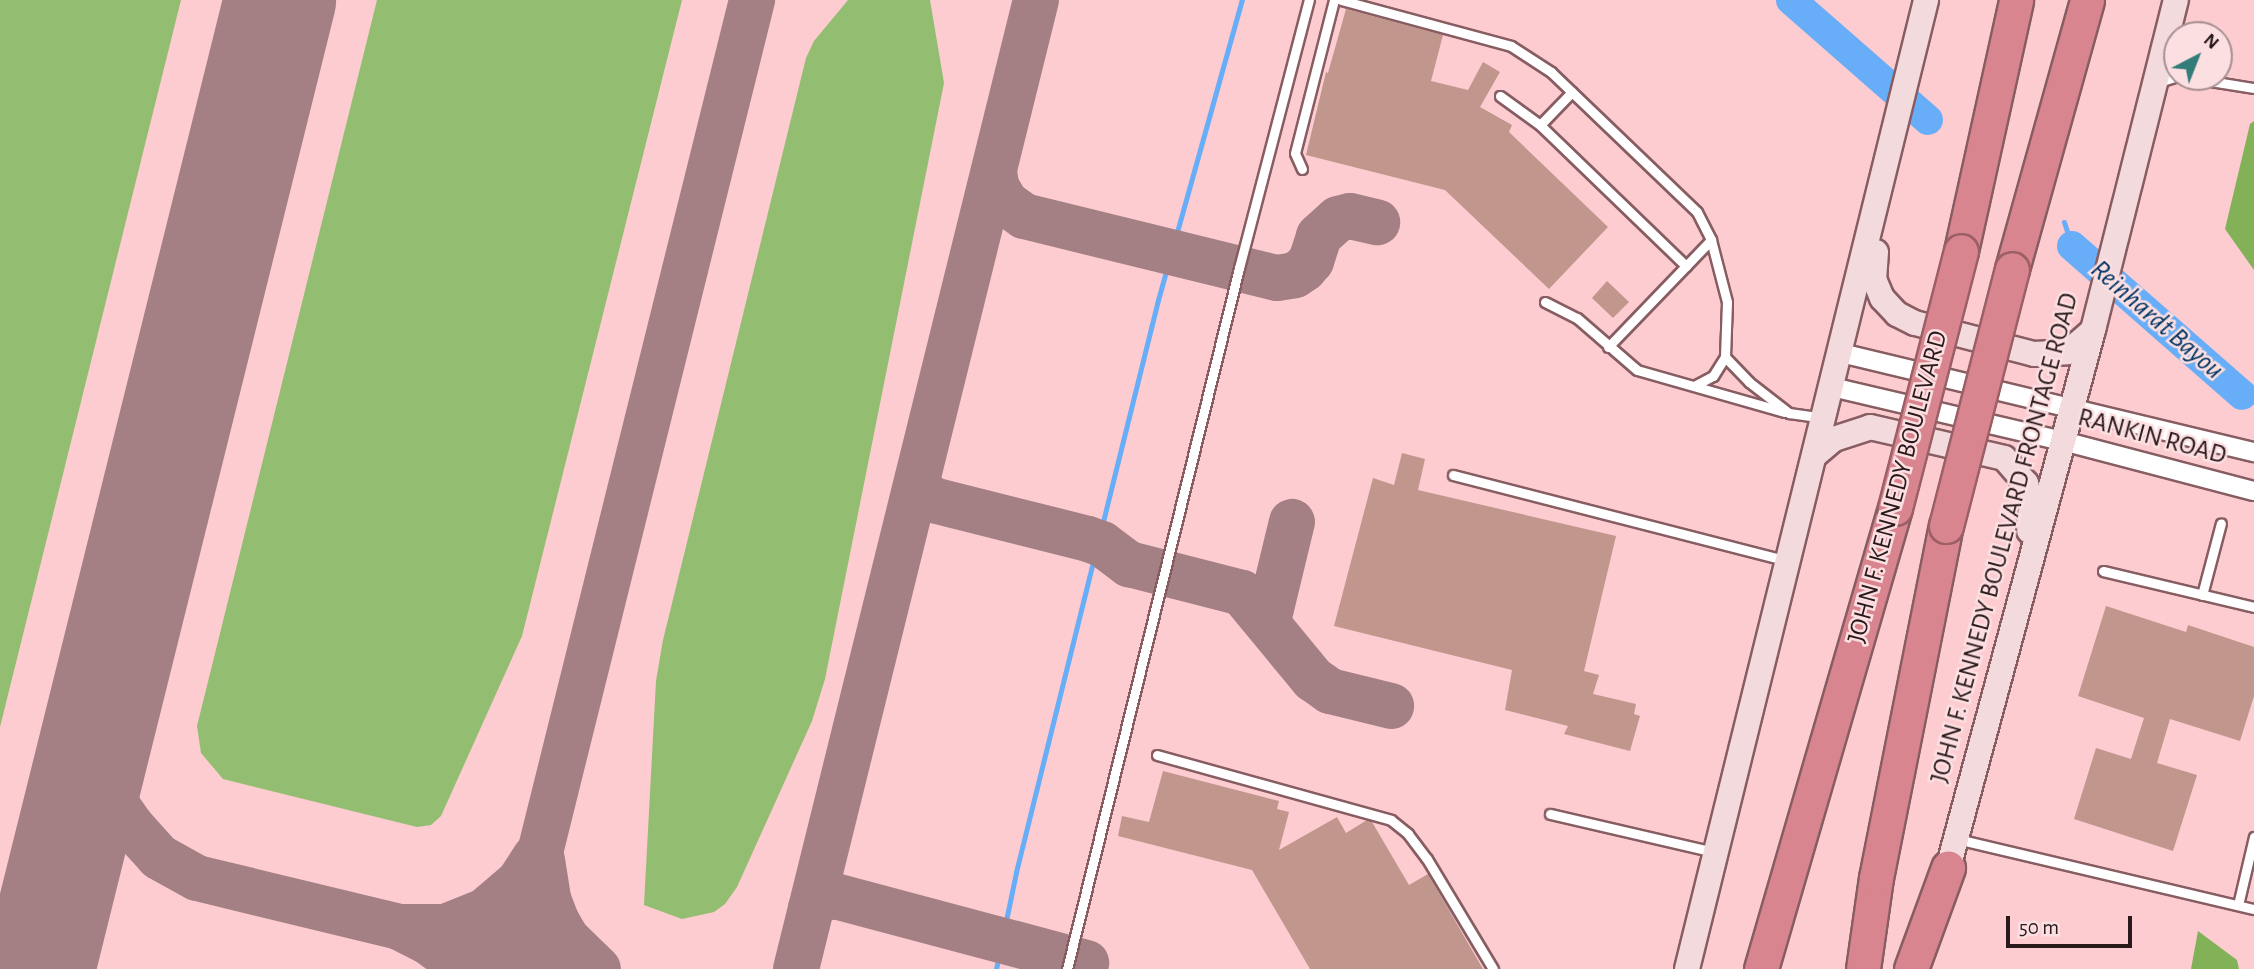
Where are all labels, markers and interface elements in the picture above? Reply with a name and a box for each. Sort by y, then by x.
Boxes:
north arrow [2163,21,2233,91]
text: N [2200,30,2222,53]
water label: Reinhardt Bayou [2084,253,2230,387]
street label: JOHN F. KENNEDY BOULEVARD FRONTAGE ROAD [1924,290,2086,786]
street label: JOHN F. KENNEDY BOULEVARD [1841,327,1955,647]
street label: RANKIN ROAD [2074,402,2230,472]
scale bar [2009,902,2135,946]
text: 50 m [2019,917,2059,938]

